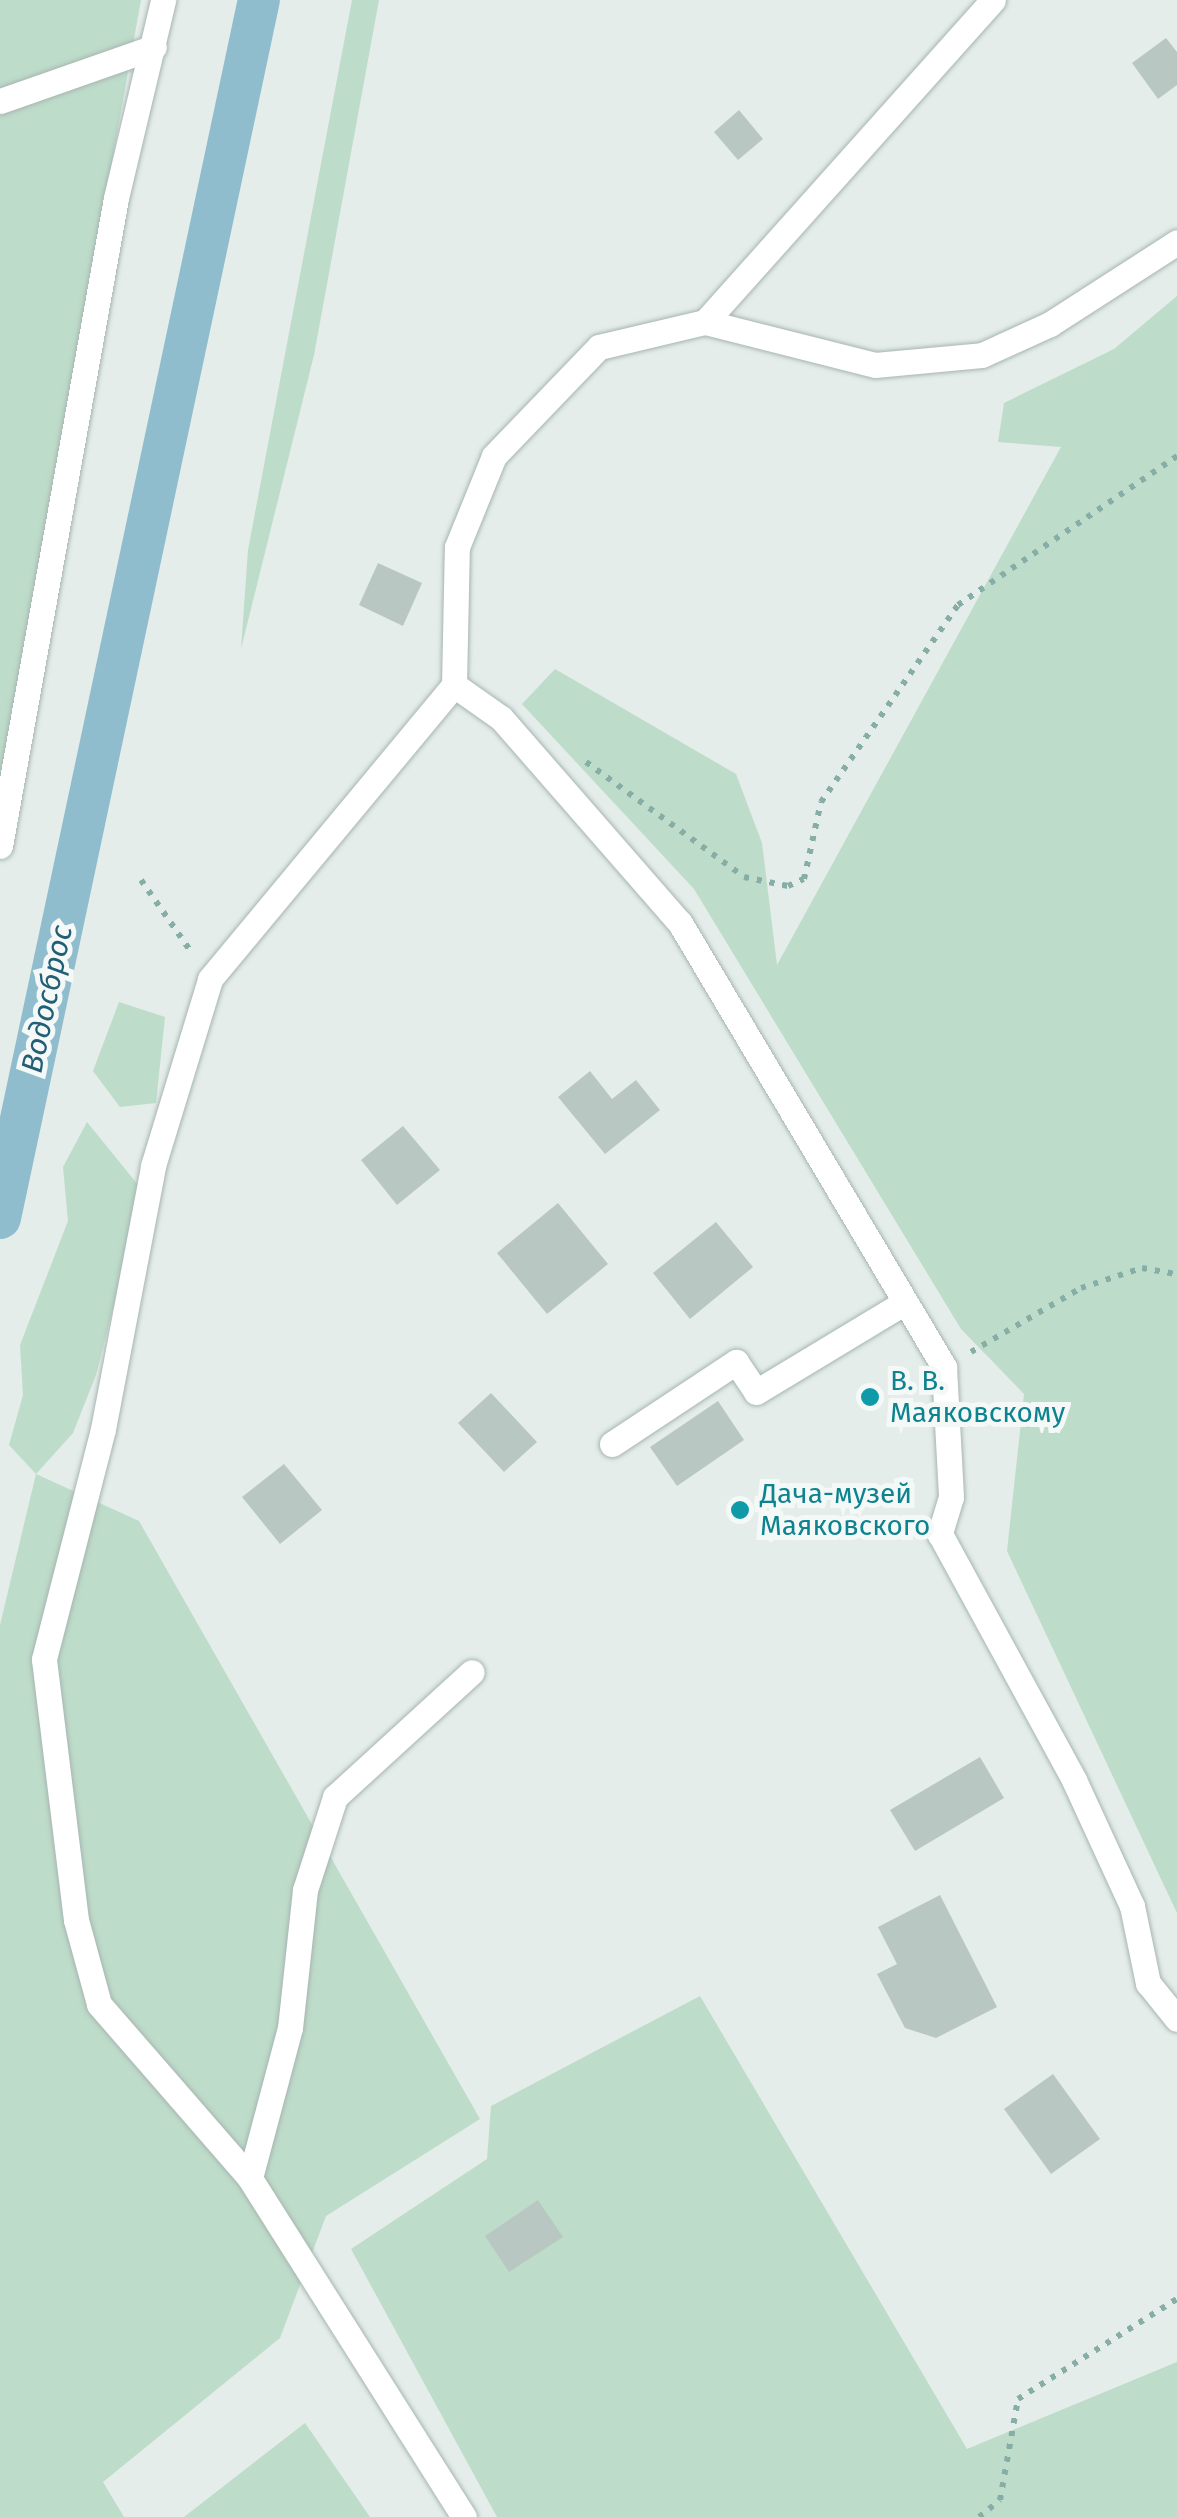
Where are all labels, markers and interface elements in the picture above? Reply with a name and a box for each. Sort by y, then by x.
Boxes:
water label: Водосброс [14,922,80,1076]
place label: В. В. Маяковскому [890,1364,1065,1430]
marker: В. В. Маяковскому [859,1386,881,1408]
place label: Дача-музей Маяковского [760,1477,930,1543]
marker: Дача-музей Маяковского [729,1499,751,1521]

